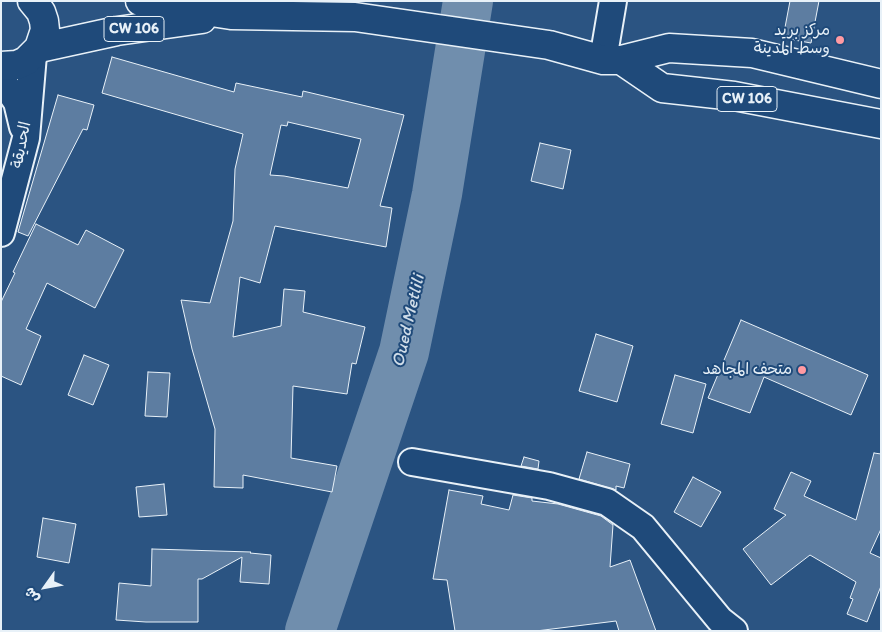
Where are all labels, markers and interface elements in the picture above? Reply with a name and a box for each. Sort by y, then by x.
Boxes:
road number: CW 106 [104,16,164,42]
place label: مركز بريد وسط المدينة [754,21,830,59]
marker: مركز بريد وسط المدينة [834,34,846,46]
road number: CW 106 [717,86,777,112]
street label: الحديقة [8,120,36,170]
water label: Oued Metlili [388,273,430,369]
place label: متحف المجاهد [703,360,792,380]
marker: متحف المجاهد [796,364,808,376]
north arrow [20,562,70,612]
text: ش [21,584,43,606]

